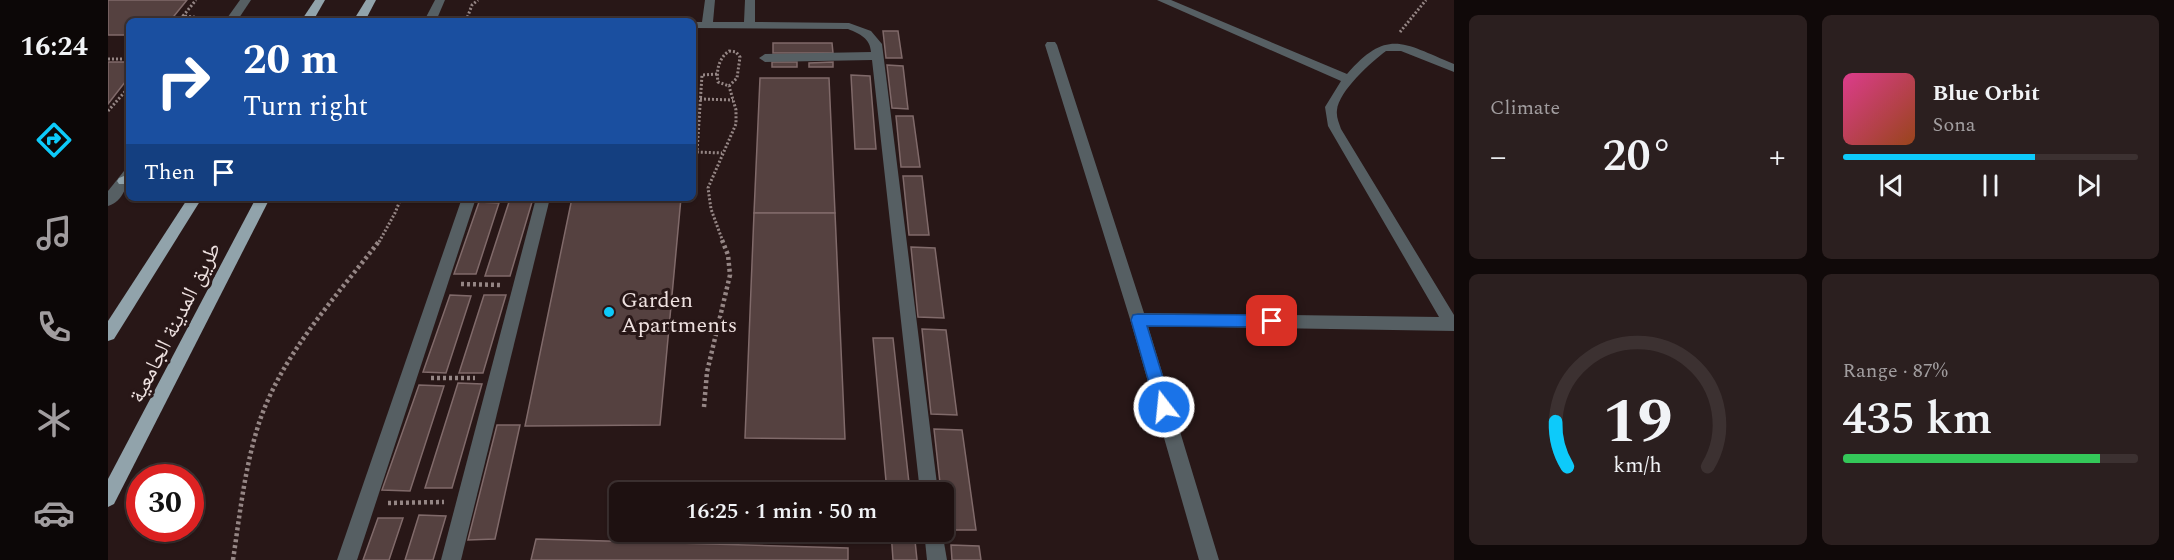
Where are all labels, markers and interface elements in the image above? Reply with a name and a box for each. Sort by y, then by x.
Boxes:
text: 16:24 [20,26,88,68]
text: 20 m [243,29,338,92]
icon: right [144,42,222,120]
text: Blue Orbit [1933,77,2040,110]
text: Turn right [243,86,368,128]
text: Climate [1490,93,1560,123]
text: Sona [1933,110,1976,140]
icon: directions [33,119,75,161]
text: 20° [1602,122,1673,191]
text: − [1490,132,1507,182]
text: + [1769,132,1786,182]
text: Then [144,156,195,189]
icon: arrive [207,156,240,189]
icon: previous [1875,169,1908,202]
icon: pause [1974,169,2007,202]
icon: next [2072,169,2105,202]
icon: music [33,212,75,254]
street label: طريق المدينة الجامعية [121,237,230,409]
place label: Garden Apartments [621,284,737,342]
pin [1246,295,1297,346]
icon: arrive [1255,304,1288,337]
marker: Garden Apartments [602,305,616,319]
icon: phone [33,306,75,348]
text: Range · 87% [1843,356,1948,386]
position arrow [1132,375,1196,439]
text: 19 [1603,375,1673,470]
text: 435 km [1843,385,1992,454]
icon: climate [33,399,75,441]
text: km/h [1614,449,1662,482]
speed limit sign: 30 [126,464,204,542]
icon: car [33,492,75,534]
text: 16:25 · 1 min · 50 m [686,495,877,528]

